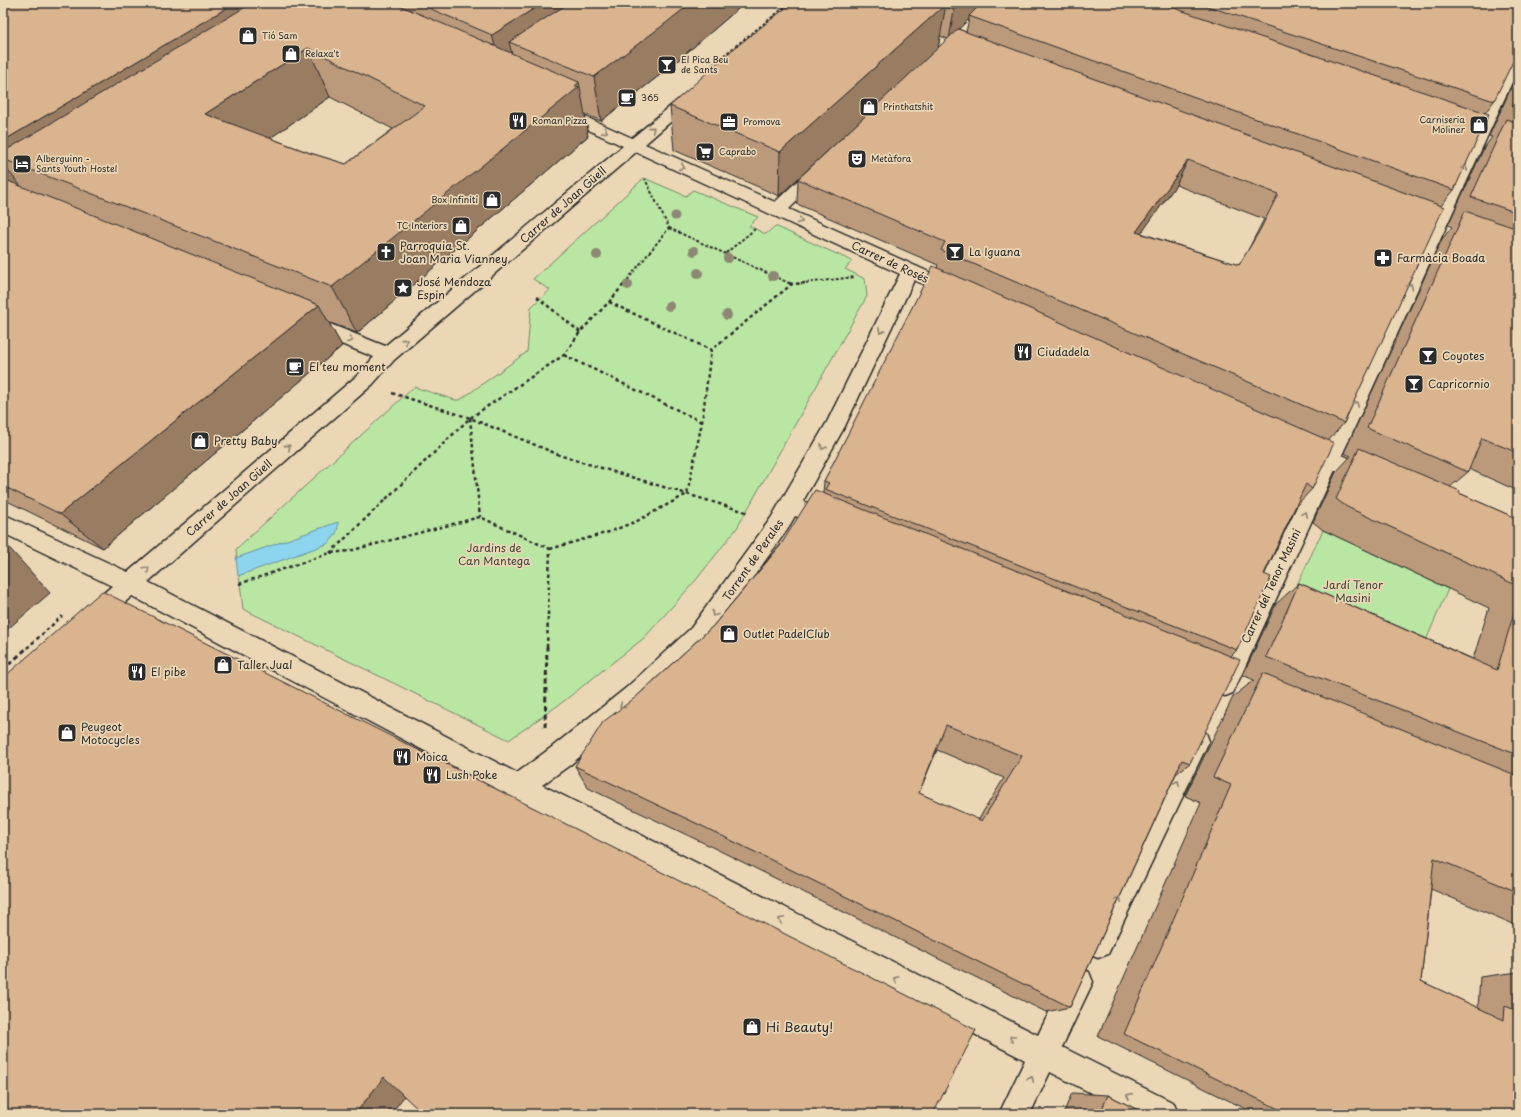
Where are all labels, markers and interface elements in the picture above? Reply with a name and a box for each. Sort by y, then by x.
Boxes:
shop icon: Tió Sam [237,25,259,47]
place label: Tió Sam [262,28,297,42]
shop icon: Relaxa't [280,43,302,65]
place label: Relaxa't [305,46,340,60]
place label: El Pica Beu de Sants [681,52,728,76]
bar icon: El Pica Beu de Sants [656,54,678,76]
cafe icon: 365 [616,87,638,109]
place label: 365 [641,90,659,104]
shop icon: Printhatshit [858,96,880,118]
place label: Printhatshit [883,99,933,113]
restaurant icon: Roman Pizza [507,110,529,132]
office icon: Promova [718,111,740,133]
place label: Carniseria Moliner [1420,112,1466,136]
place label: Roman Pizza [532,113,588,127]
place label: Promova [743,114,781,128]
shop icon: Carniseria Moliner [1468,114,1490,136]
one-way arrow [601,126,608,134]
one-way arrow [648,126,655,133]
supermarket icon: Caprabo [694,141,716,163]
place label: Caprabo [719,144,756,158]
theatre icon: Metàfora [846,148,868,170]
place label: Alberguinn - Sants Youth Hostel [36,151,117,175]
place label: Metàfora [871,151,912,165]
hotel icon: Alberguinn - Sants Youth Hostel [11,153,33,175]
street label: Carrer de Joan Güell [516,162,610,247]
one-way arrow [677,162,685,170]
one-way arrow [1460,165,1468,173]
shop icon: Box Infiniti [481,189,503,211]
place label: Box Infiniti [431,192,478,206]
shop icon: TC Interiors [450,215,472,237]
one-way arrow [796,216,803,224]
place label: TC Interiors [396,218,447,232]
street label: Carrer de Rosés [849,236,932,287]
place label: Parroquia St. Joan Maria Vianney [400,237,508,267]
church icon: Parroquia St. Joan Maria Vianney [375,241,397,263]
bar icon: La Iguana [944,241,966,263]
place label: La Iguana [969,243,1020,260]
pharmacy icon: Farmàcia Boada [1372,247,1394,269]
place label: Farmàcia Boada [1397,249,1485,266]
place label: José Mendoza Espin [417,273,492,303]
place icon: José Mendoza Espin [392,277,414,299]
one-way arrow [1405,283,1413,291]
one-way arrow [878,327,886,334]
one-way arrow [347,336,354,344]
one-way arrow [400,338,407,345]
restaurant icon: Ciudadela [1012,341,1034,363]
place label: Ciudadela [1037,343,1090,360]
bar icon: Coyotes [1417,345,1439,367]
place label: Coyotes [1442,347,1484,364]
cafe icon: El teu moment [284,356,306,378]
place label: El teu moment [309,358,386,375]
bar icon: Capricornio [1403,373,1425,395]
place label: Capricornio [1428,375,1490,392]
one-way arrow [1351,401,1359,409]
shop icon: Pretty Baby [189,430,211,452]
place label: Pretty Baby [214,432,277,449]
one-way arrow [820,443,827,450]
one-way arrow [283,444,291,451]
street label: Carrer de Joan Güell [182,455,276,540]
one-way arrow [1300,510,1308,518]
street label: Torrent de Perales [718,515,787,604]
street label: Carrer del Tenor Masini [1236,526,1305,646]
park label: Jardins de Can Mantega [458,539,530,569]
one-way arrow [143,566,150,573]
park label: Jardí Tenor Masini [1323,576,1384,606]
one-way arrow [712,610,719,617]
shop icon: Outlet PadelClub [718,623,740,645]
place label: Outlet PadelClub [743,625,830,642]
shop icon: Taller Jual [212,654,234,676]
place label: Taller Jual [237,656,292,673]
restaurant icon: El pibe [126,661,148,683]
place label: El pibe [151,663,186,680]
one-way arrow [620,701,627,708]
place label: Peugeot Motocycles [81,718,140,748]
shop icon: Peugeot Motocycles [56,722,78,744]
restaurant icon: Moica [391,746,413,768]
place label: Moica [416,748,448,765]
restaurant icon: Lush Poke [421,764,443,786]
place label: Lush Poke [446,766,498,783]
one-way arrow [1172,780,1180,787]
one-way arrow [1115,896,1122,904]
one-way arrow [777,918,785,925]
one-way arrow [893,977,901,984]
shop icon: Hi Beauty! [741,1016,763,1038]
place label: Hi Beauty! [766,1017,833,1036]
one-way arrow [1009,1035,1016,1043]
one-way arrow [1026,1076,1034,1083]
one-way arrow [1125,1093,1133,1101]

